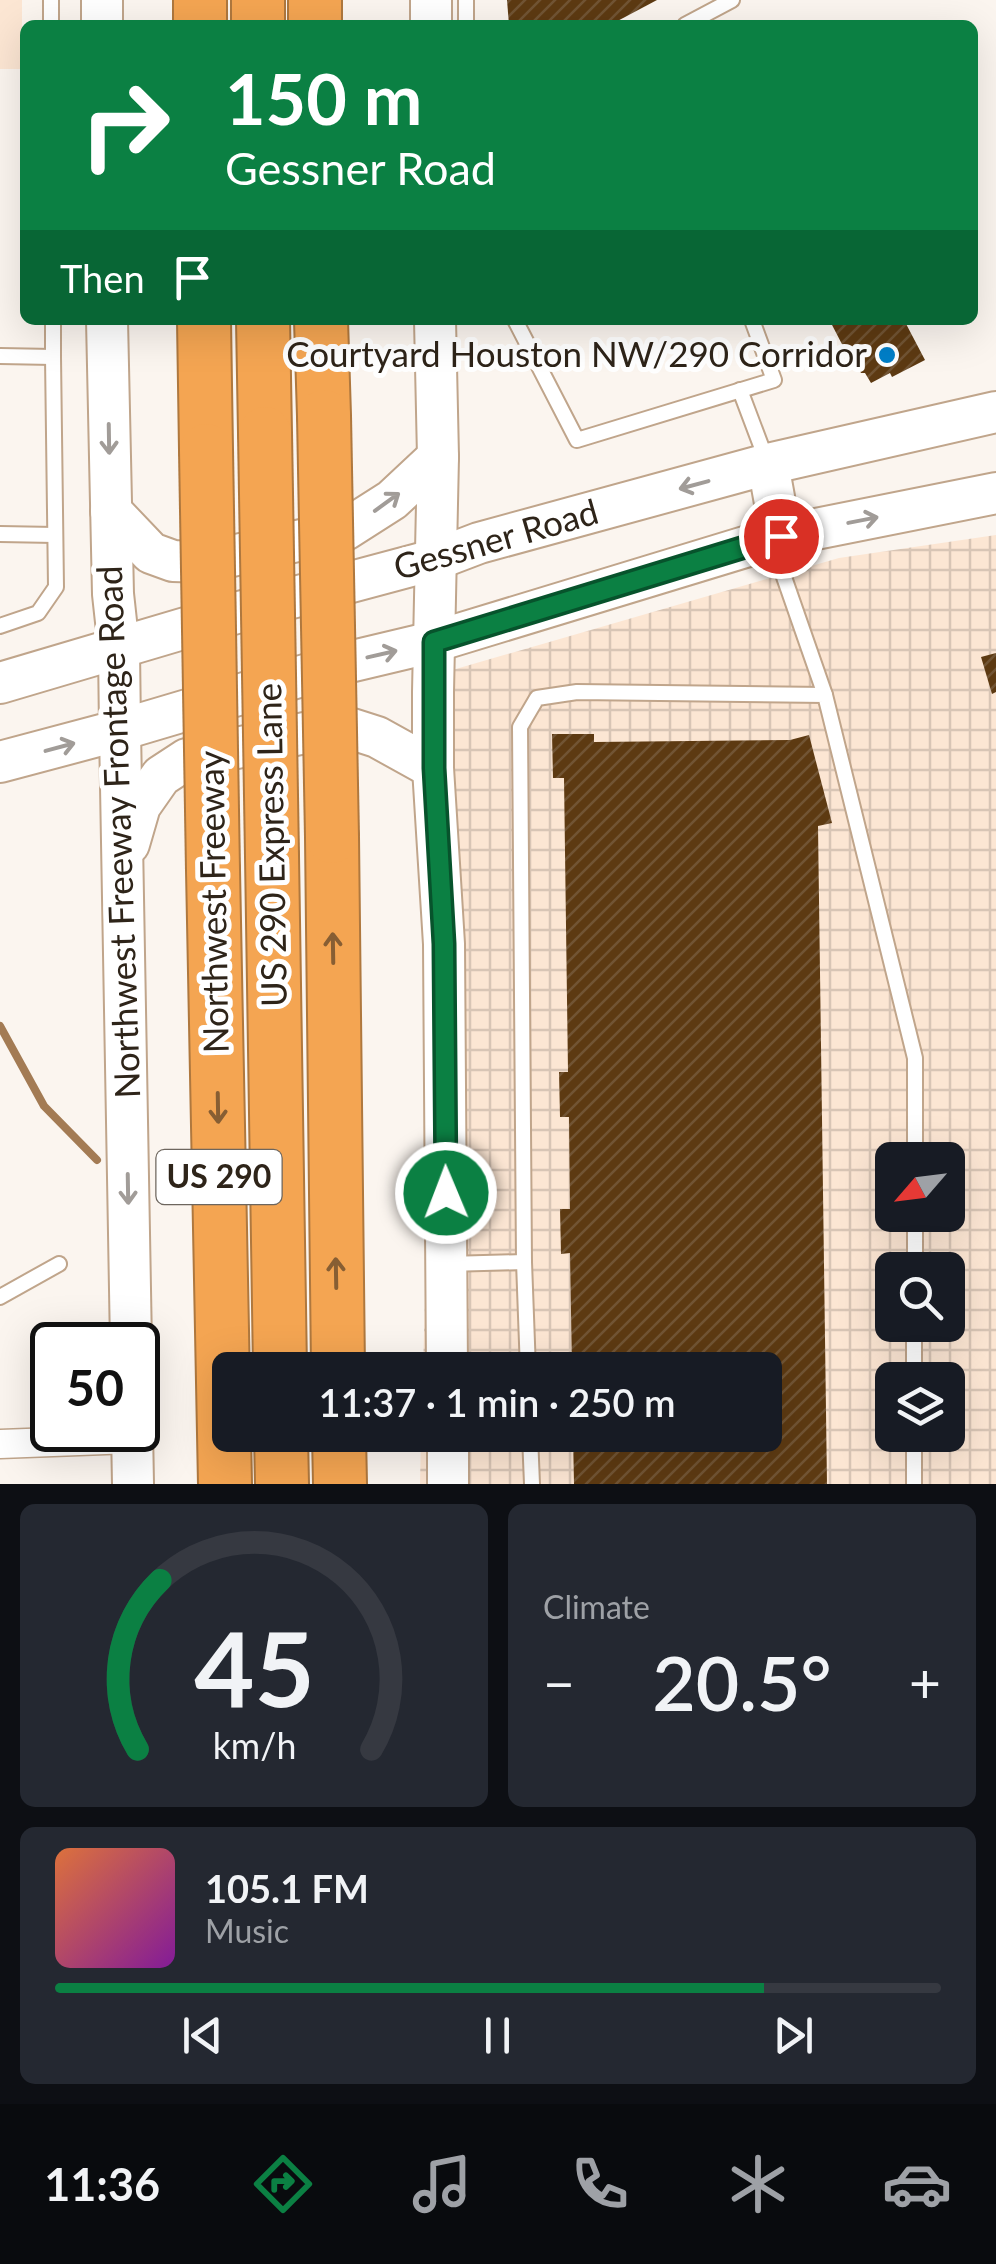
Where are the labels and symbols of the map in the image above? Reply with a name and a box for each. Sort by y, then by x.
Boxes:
place label: Courtyard Houston NW/290 Corridor [286,332,867,374]
marker: Courtyard Houston NW/290 Corridor [876,344,898,366]
one-way arrow [100,423,119,455]
one-way arrow [679,476,710,495]
street label: Gessner Road [388,489,603,587]
one-way arrow [373,491,400,512]
pin [739,494,824,579]
one-way arrow [847,509,879,528]
street label: Northwest Freeway Frontage Road [87,565,147,1099]
one-way arrow [365,644,397,662]
street label: US 290 Express Lane [246,683,294,1007]
one-way arrow [44,736,75,755]
street label: Northwest Freeway [188,750,236,1054]
one-way arrow [324,932,342,964]
one-way arrow [208,1091,227,1123]
position arrow [394,1141,498,1245]
north arrow [875,1142,965,1232]
road number: US 290 [156,1150,282,1204]
one-way arrow [118,1172,138,1204]
one-way arrow [327,1257,346,1289]
speed limit sign: 50 [30,1322,160,1452]

